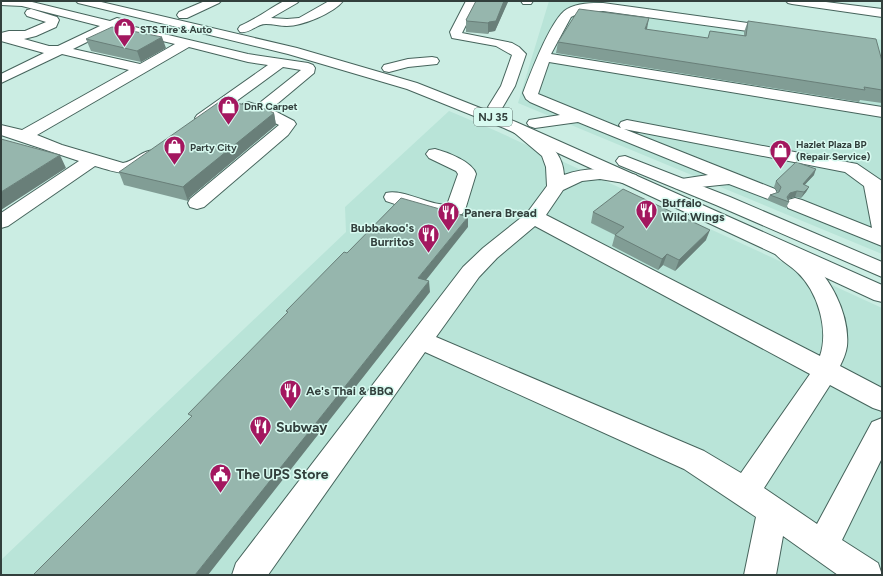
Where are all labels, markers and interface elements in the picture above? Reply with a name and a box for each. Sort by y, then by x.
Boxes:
shop icon: STS Tire & Auto [111,16,137,49]
place label: STS Tire & Auto [140,23,212,36]
shop icon: DnR Carpet [216,93,242,126]
place label: DnR Carpet [244,100,297,113]
road number: NJ 35 [474,108,512,126]
shop icon: Party City [162,134,188,167]
shop icon: Hazlet Plaza BP (Repair Service) [768,137,794,170]
place label: Hazlet Plaza BP (Repair Service) [796,138,870,163]
place label: Party City [190,141,237,154]
place label: Buffalo Wild Wings [662,196,725,224]
restaurant icon: Buffalo Wild Wings [633,197,659,230]
restaurant icon: Panera Bread [435,200,461,233]
place label: Panera Bread [464,206,537,220]
place label: Bubbakoo's Burritos [351,221,414,249]
restaurant icon: Bubbakoo's Burritos [416,222,442,255]
restaurant icon: Ae's Thai & BBQ [278,378,304,411]
place label: Ae's Thai & BBQ [306,384,394,398]
restaurant icon: Subway [248,414,274,447]
place label: Subway [276,419,328,436]
public building icon: The UPS Store [207,461,233,494]
place label: The UPS Store [236,466,329,483]

